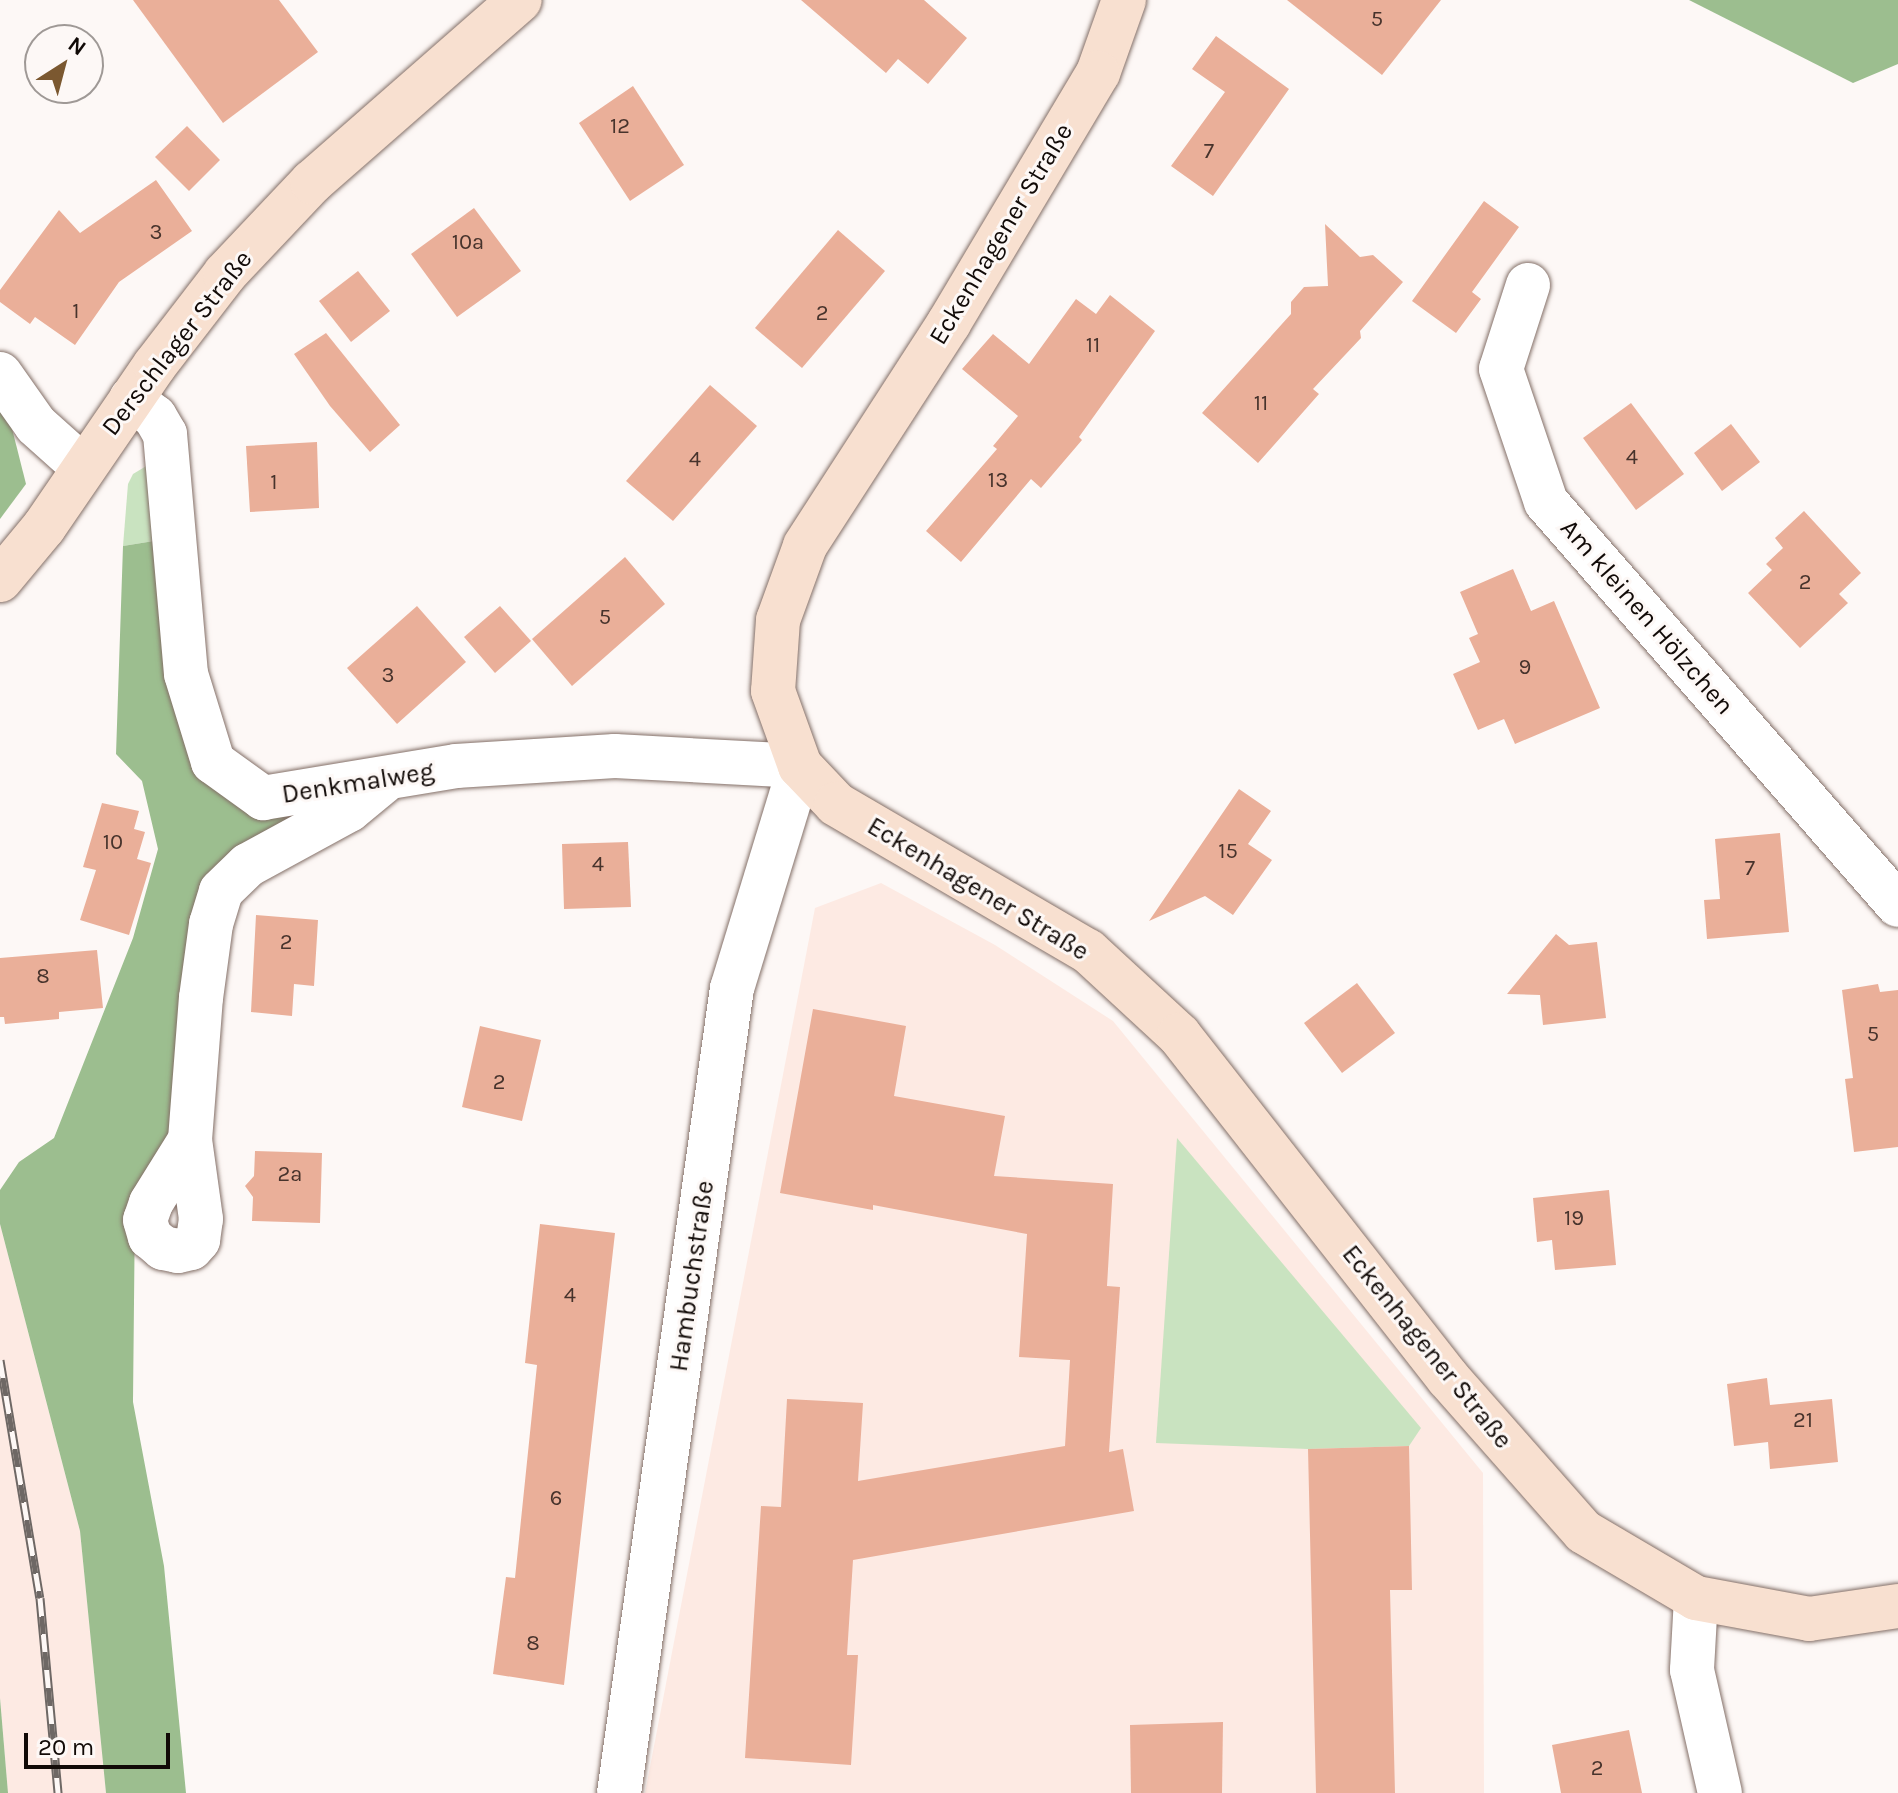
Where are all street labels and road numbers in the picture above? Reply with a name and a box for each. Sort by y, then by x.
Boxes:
street label: Eckenhagener Straße [923,118,1079,350]
street label: Derschlager Straße [95,244,259,442]
street label: Am kleinen Hölzchen [1554,513,1740,721]
street label: Denkmalweg [280,756,436,810]
street label: Eckenhagener Straße [862,811,1094,967]
street label: Hambuchstraße [663,1178,721,1374]
street label: Eckenhagener Straße [1335,1239,1519,1455]

